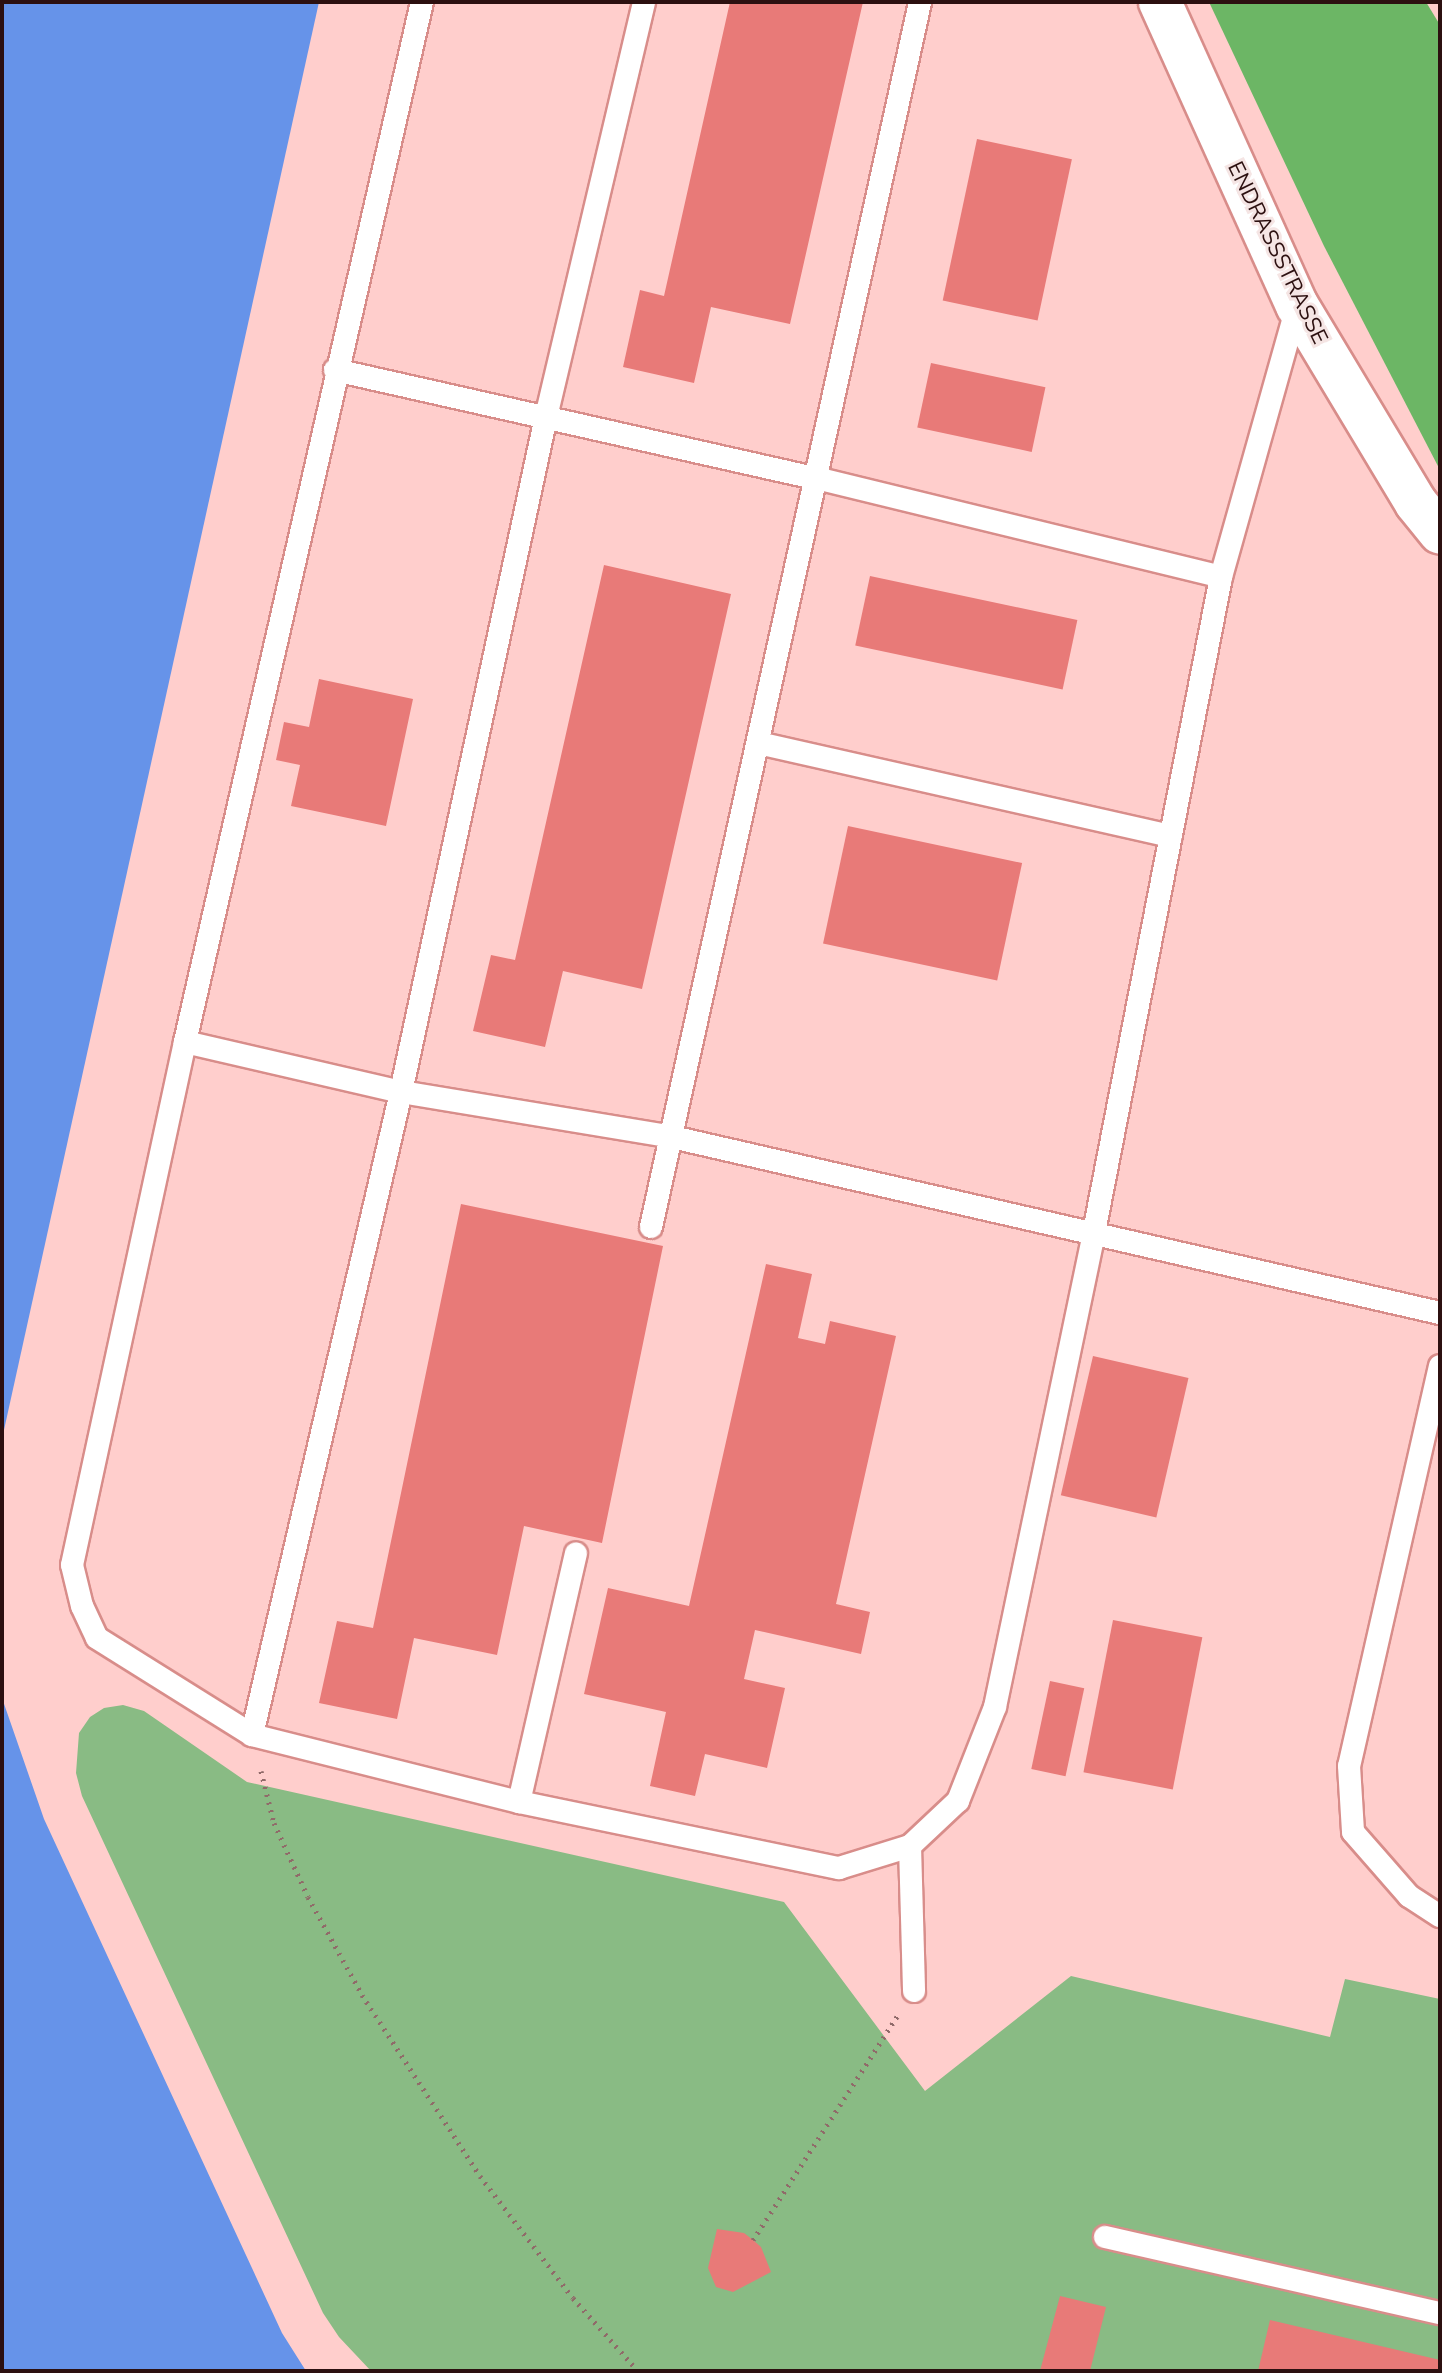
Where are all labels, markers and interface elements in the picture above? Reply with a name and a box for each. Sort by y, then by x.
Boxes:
street label: ENDRASSSTRASSE [1221,158,1333,348]

